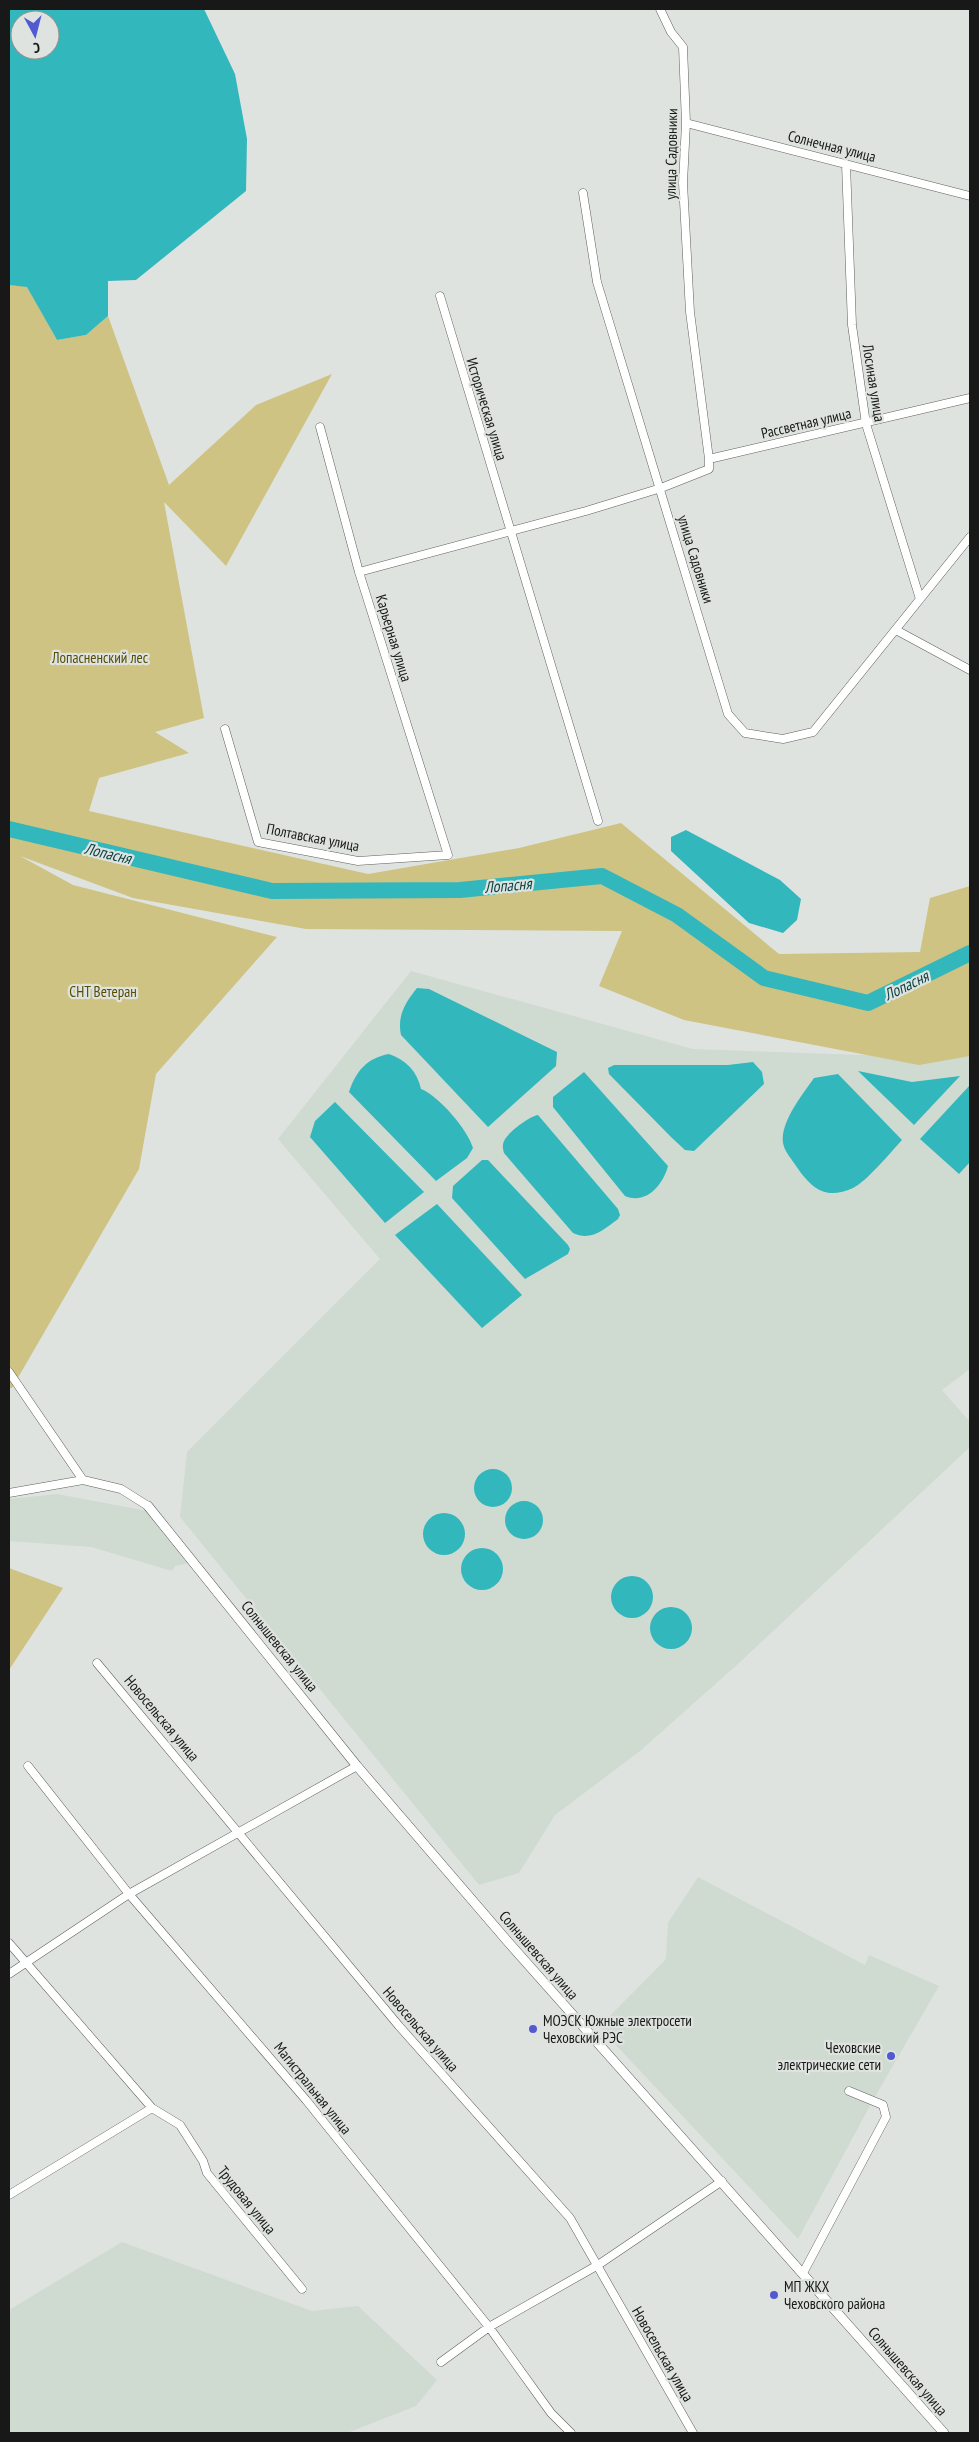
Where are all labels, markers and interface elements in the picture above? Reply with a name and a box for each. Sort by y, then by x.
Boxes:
north arrow [10,10,60,60]
text: С [32,39,41,57]
street label: улица Садовники [661,108,681,200]
street label: Солнечная улица [786,126,878,166]
street label: Лосиная улица [858,342,889,423]
street label: Историческая улица [462,355,512,463]
street label: Рассветная улица [759,403,853,443]
street label: улица Садовники [674,513,718,605]
street label: Карьерная улица [372,592,416,684]
park label: Лопасненский лес [51,648,149,667]
street label: Полтавская улица [265,819,361,855]
water label: Лопасня [82,838,135,868]
water label: Лопасня [483,873,534,897]
water label: Лопасня [880,965,933,1005]
park label: СНТ Ветеран [69,982,137,1001]
street label: Солнышевская улица [238,1597,322,1695]
street label: Новосельская улица [120,1671,204,1765]
street label: Солнышевская улица [495,1907,583,2003]
street label: Новосельская улица [379,1983,463,2075]
place label: МОЭСК Южные электросети Чеховский РЭС [543,2011,692,2047]
marker: МОЭСК Южные электросети Чеховский РЭС [527,2023,539,2035]
street label: Магистральная улица [270,2038,356,2138]
place label: Чеховские электрические сети [778,2038,881,2074]
marker: Чеховские электрические сети [885,2050,897,2062]
street label: Трудовая улица [214,2162,280,2238]
place label: МП ЖКХ Чеховского района [784,2277,885,2313]
marker: МП ЖКХ Чеховского района [768,2289,780,2301]
street label: Новосельская улица [628,2303,698,2405]
street label: Солнышевская улица [864,2323,952,2419]

